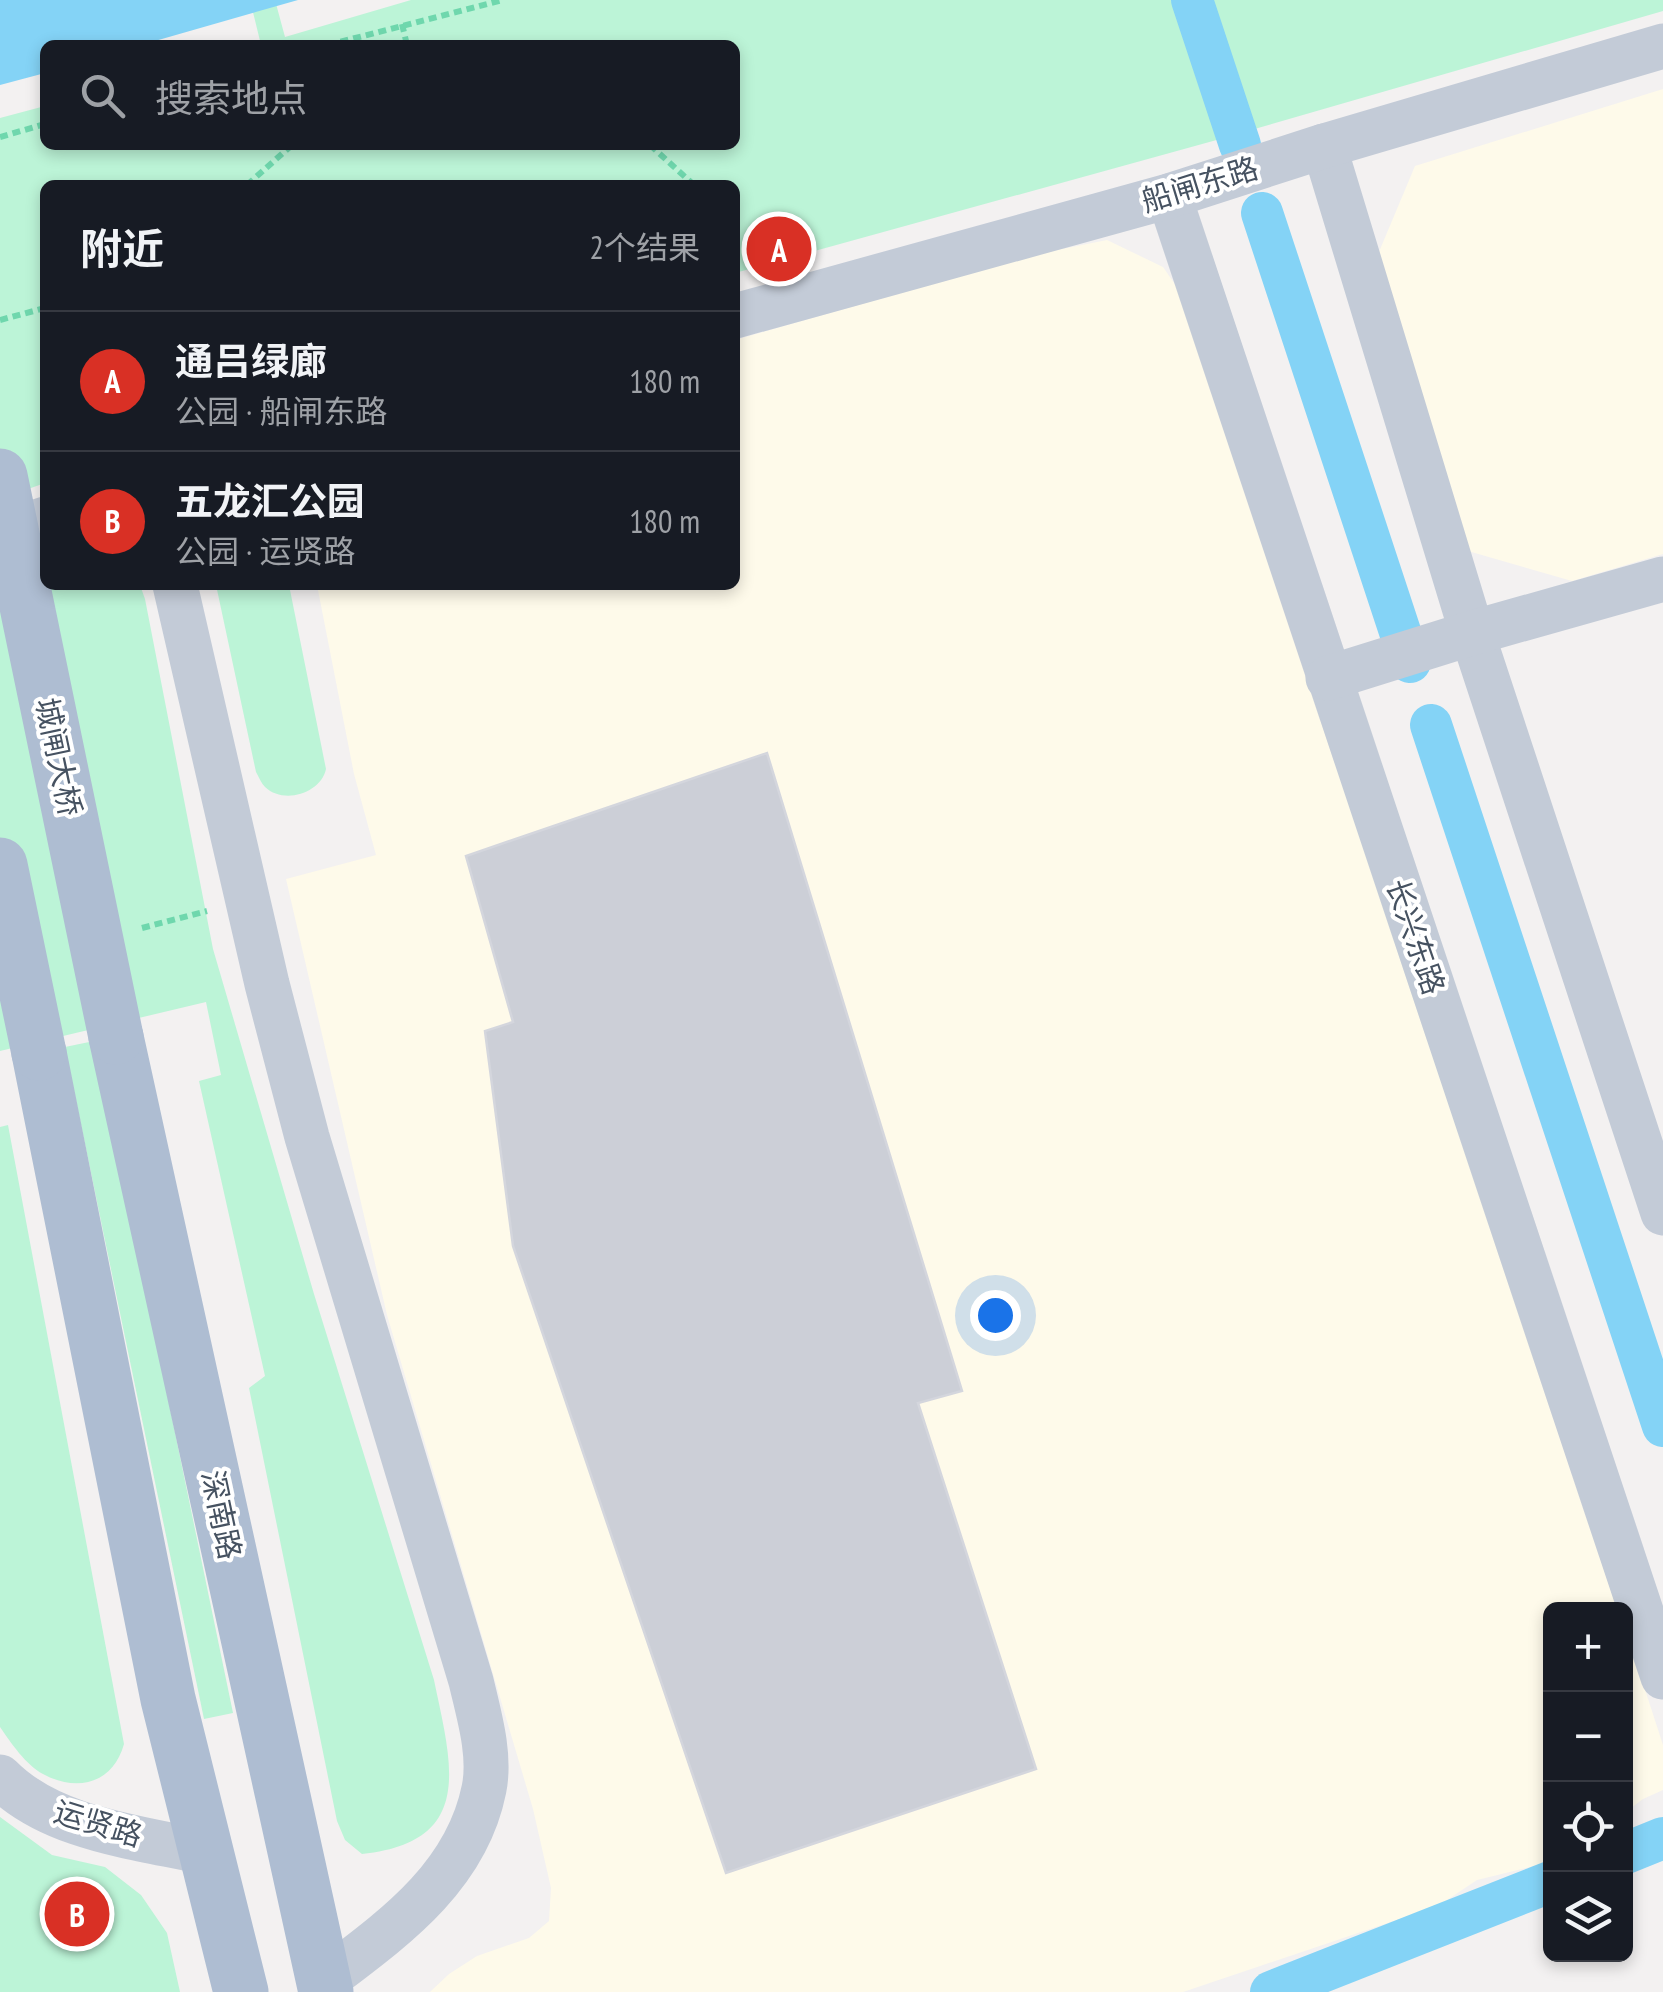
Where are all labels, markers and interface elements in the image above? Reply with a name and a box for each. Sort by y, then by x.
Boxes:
search box [40,40,740,150]
icon: search [75,68,130,123]
text: 搜索地点 [155,73,307,122]
street label: 船闸东路 [1136,147,1263,220]
pin: A [746,212,812,286]
text: 附近 [80,221,164,276]
text: 2个结果 [590,226,700,268]
text: 通吕绿廊 [175,336,327,385]
text: A [104,360,121,402]
text: 180 m [629,360,700,402]
text: 公园 · 船闸东路 [175,390,387,432]
text: 五龙汇公园 [175,476,365,525]
text: B [105,500,120,542]
text: 180 m [629,500,700,542]
text: 公园 · 运贤路 [175,530,355,572]
street label: 城闸大桥 [28,694,91,819]
street label: 长兴东路 [1378,873,1454,1000]
your location [970,1290,1021,1341]
street label: 深南路 [194,1467,251,1563]
map controls [1543,1602,1633,1962]
button: + [1543,1602,1633,1692]
button: − [1543,1692,1633,1782]
button: locate [1543,1782,1633,1872]
street label: 运贤路 [50,1791,147,1854]
button: layers [1543,1872,1633,1962]
pin: B [44,1876,110,1952]

